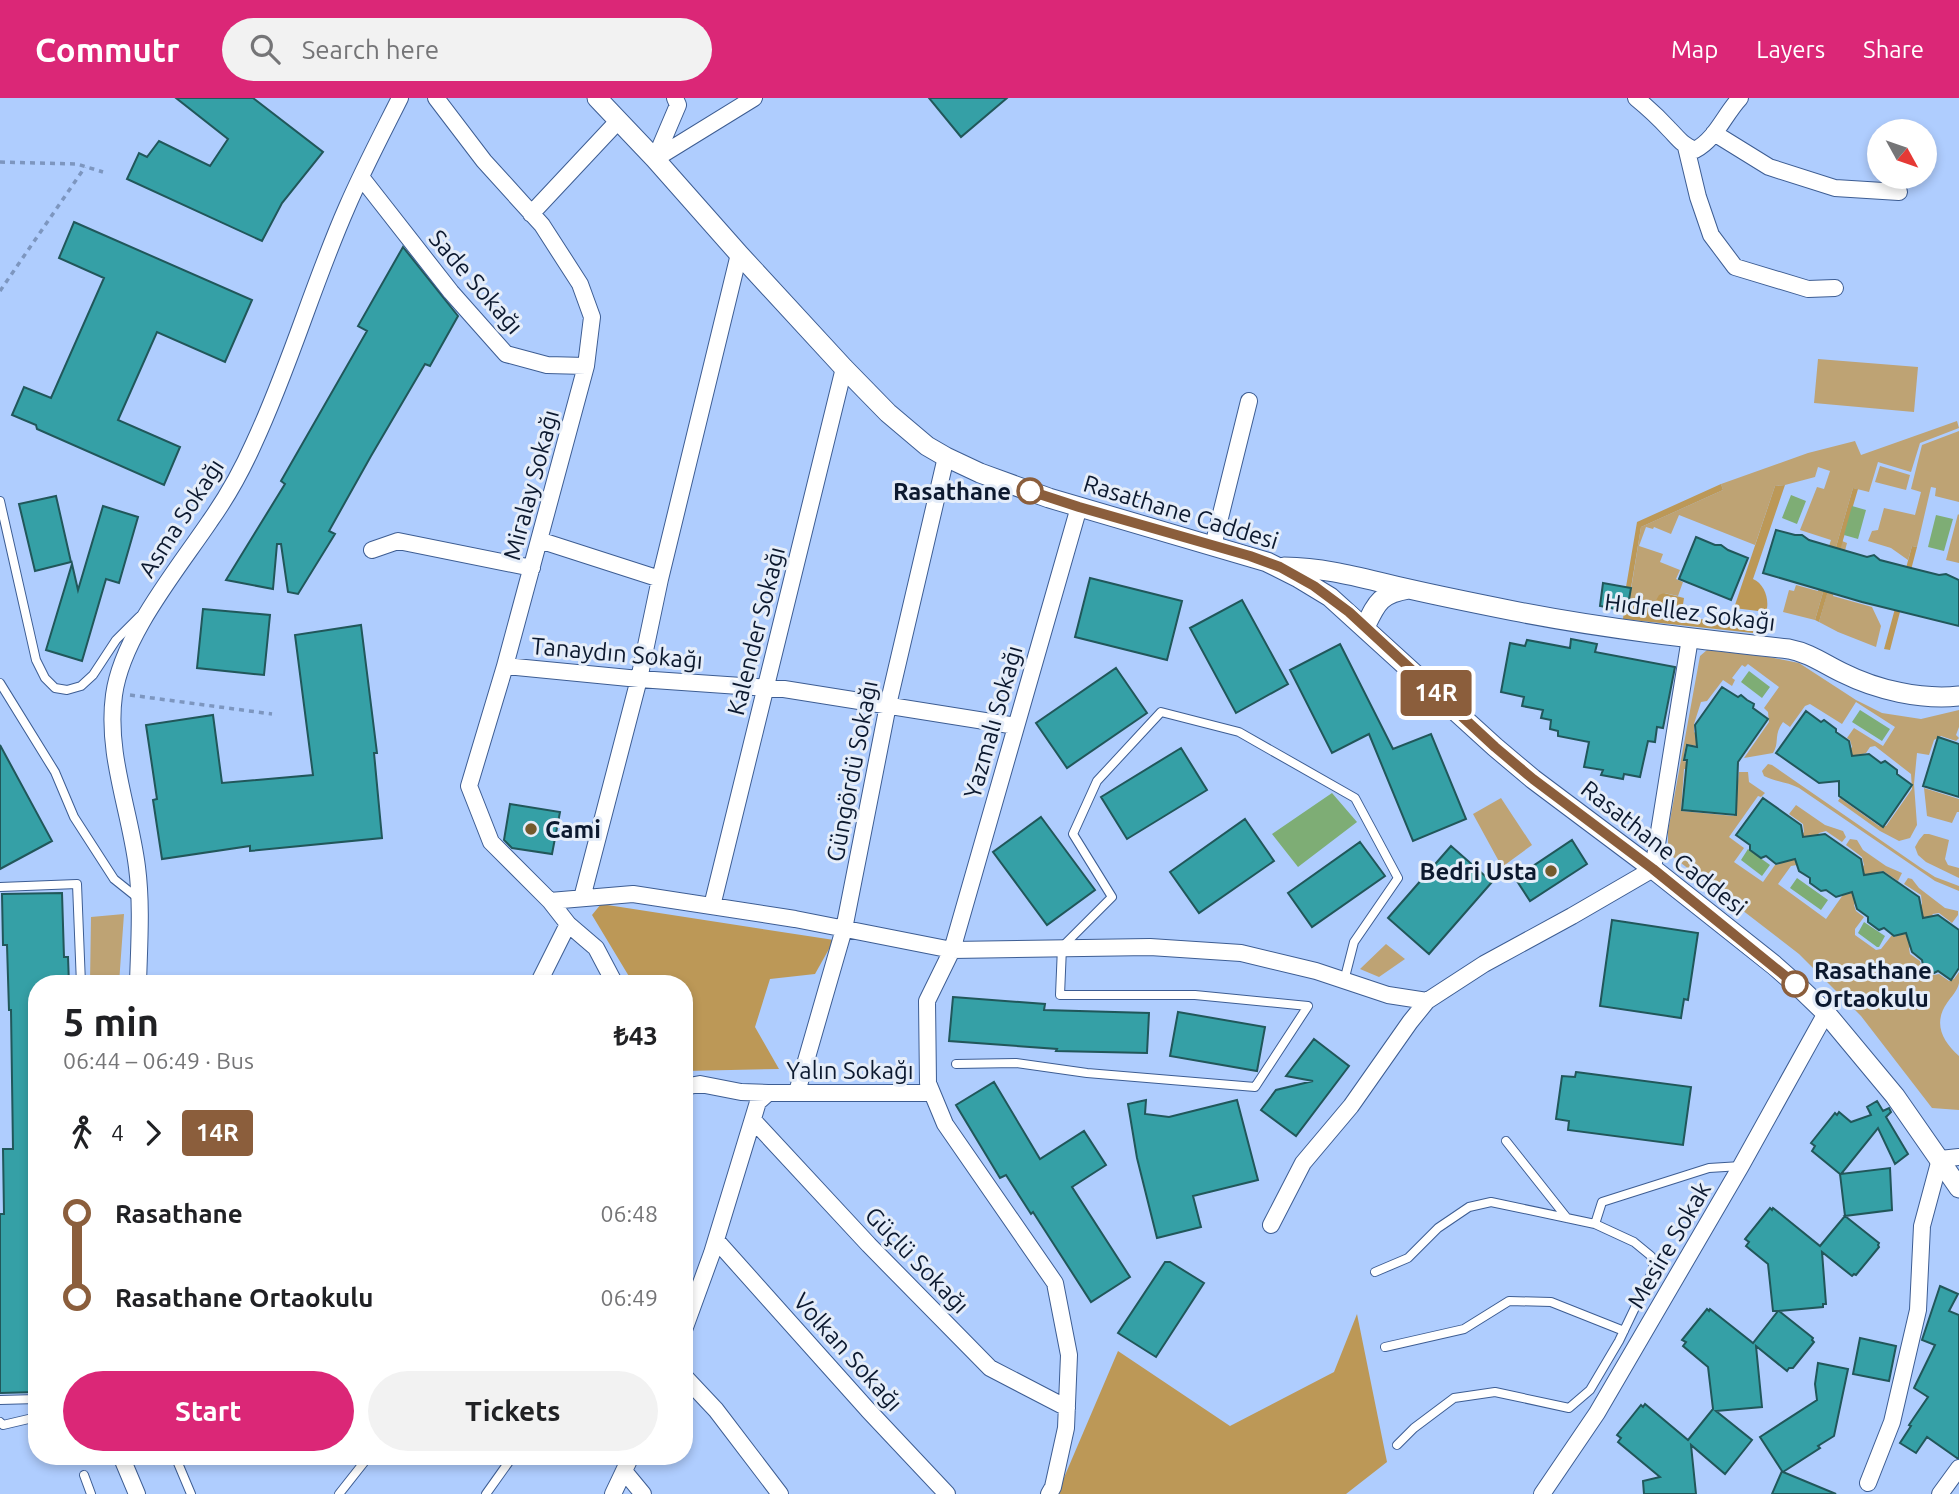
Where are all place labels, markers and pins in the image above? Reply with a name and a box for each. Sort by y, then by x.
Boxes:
place label: Rasathane [893,478,1011,505]
marker: Rasathane [1017,478,1043,504]
place label: Cami [545,816,601,843]
marker: Cami [523,821,539,837]
place label: Bedri Usta [1420,858,1537,885]
marker: Bedri Usta [1543,863,1559,879]
place label: Rasathane Ortaokulu [1814,957,1932,1012]
marker: Rasathane Ortaokulu [1782,971,1808,997]

